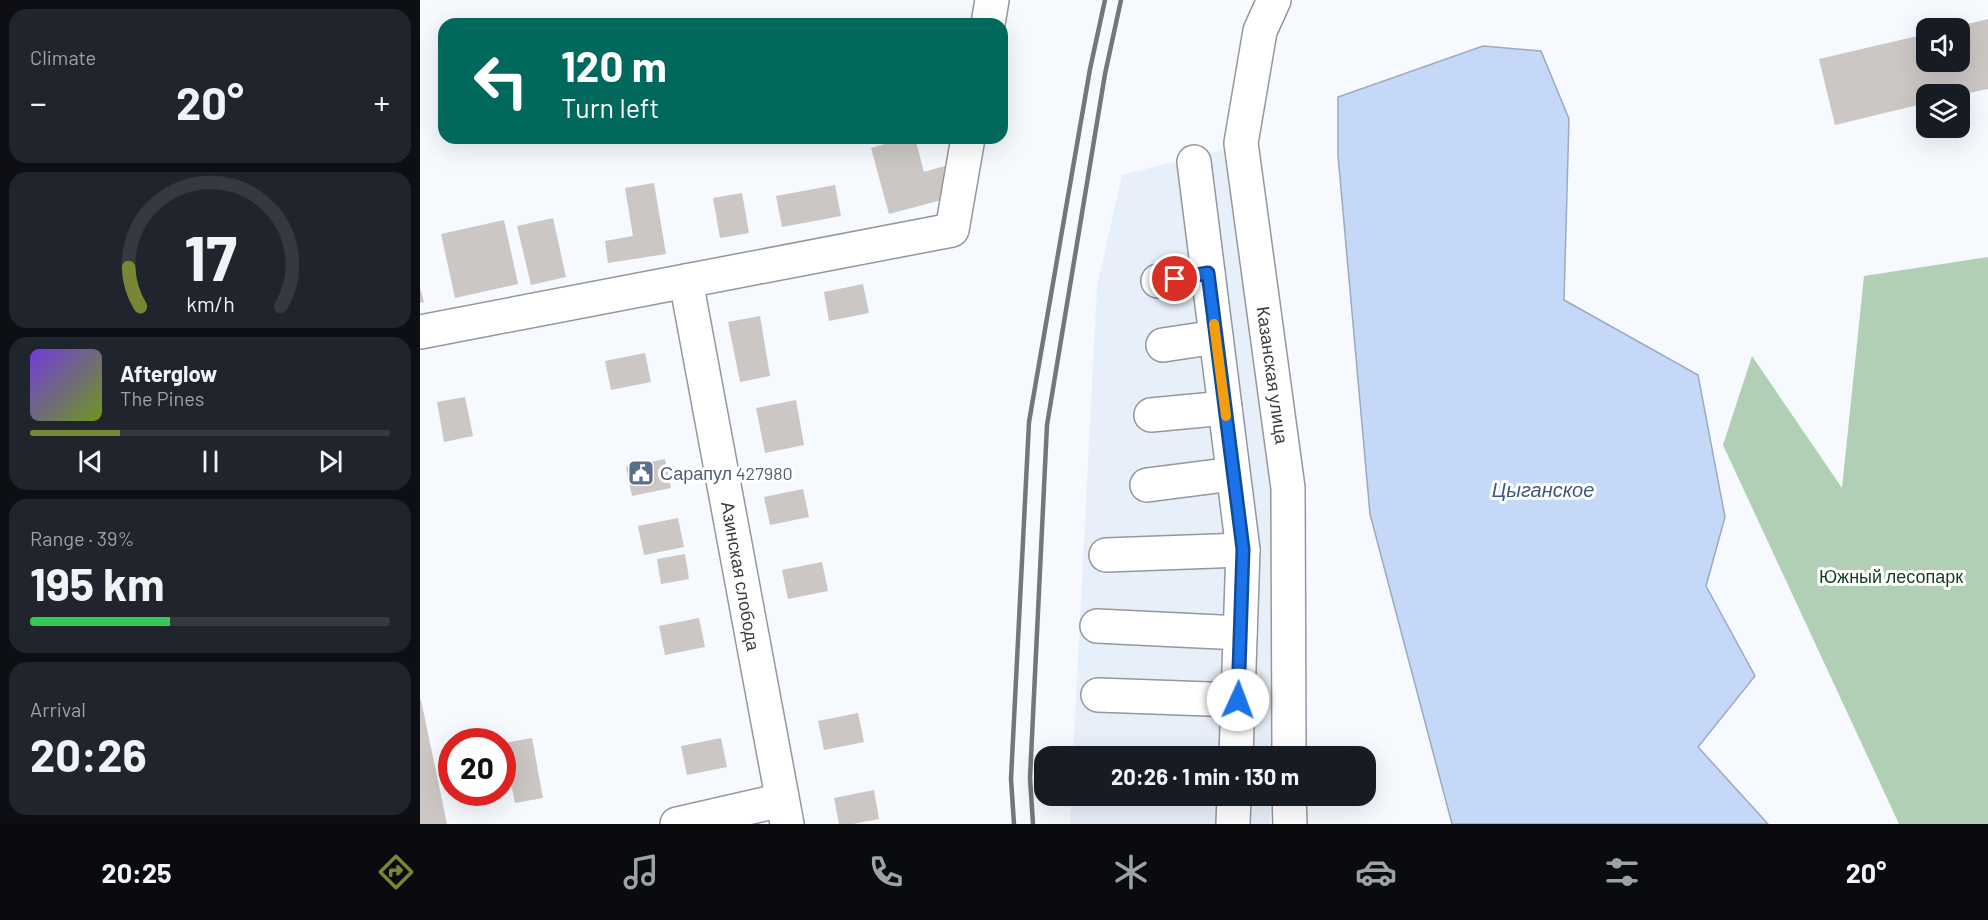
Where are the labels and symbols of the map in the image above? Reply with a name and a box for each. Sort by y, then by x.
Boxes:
pin [1149,253,1200,304]
street label: Казанская улица [1252,305,1294,446]
public building icon: Сарапул 427980 [626,458,656,488]
place label: Сарапул 427980 [660,462,793,484]
water label: Цыганское [1492,477,1594,501]
street label: Азинская слобода [717,500,765,653]
park label: Южный лесопарк [1819,565,1963,587]
position arrow [1206,668,1270,732]
speed limit sign: 20 [438,728,516,806]

